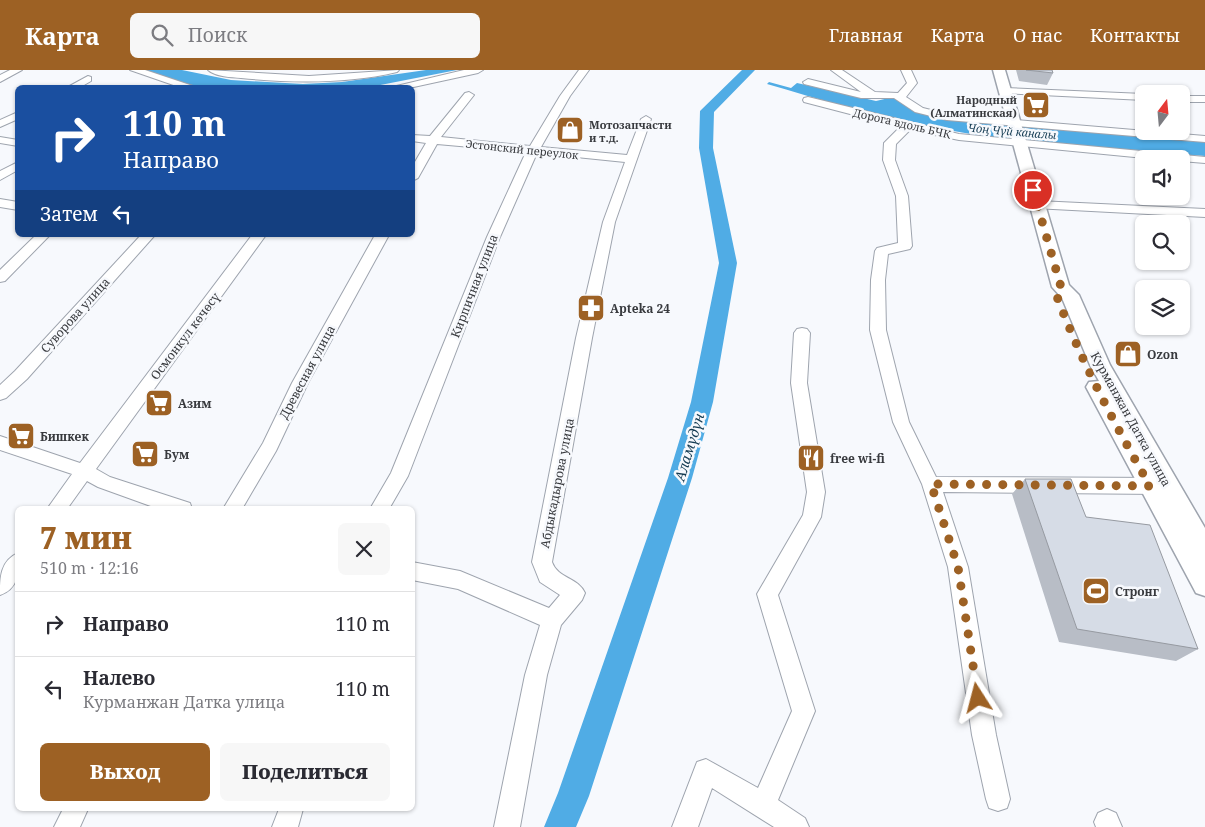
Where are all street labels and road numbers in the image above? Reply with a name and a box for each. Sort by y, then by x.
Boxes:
street label: Дорога вдоль БЧК [852,104,953,142]
street label: Эстонский переулок [465,136,580,162]
street label: Кирпичная улица [446,232,502,340]
street label: Суворова улица [37,274,114,356]
street label: Осмонкул көчөсү [146,289,224,383]
street label: Древесная улица [275,322,339,422]
street label: Курманжан Датка улица [1087,349,1175,490]
street label: Абдыкадырова улица [536,416,578,549]

